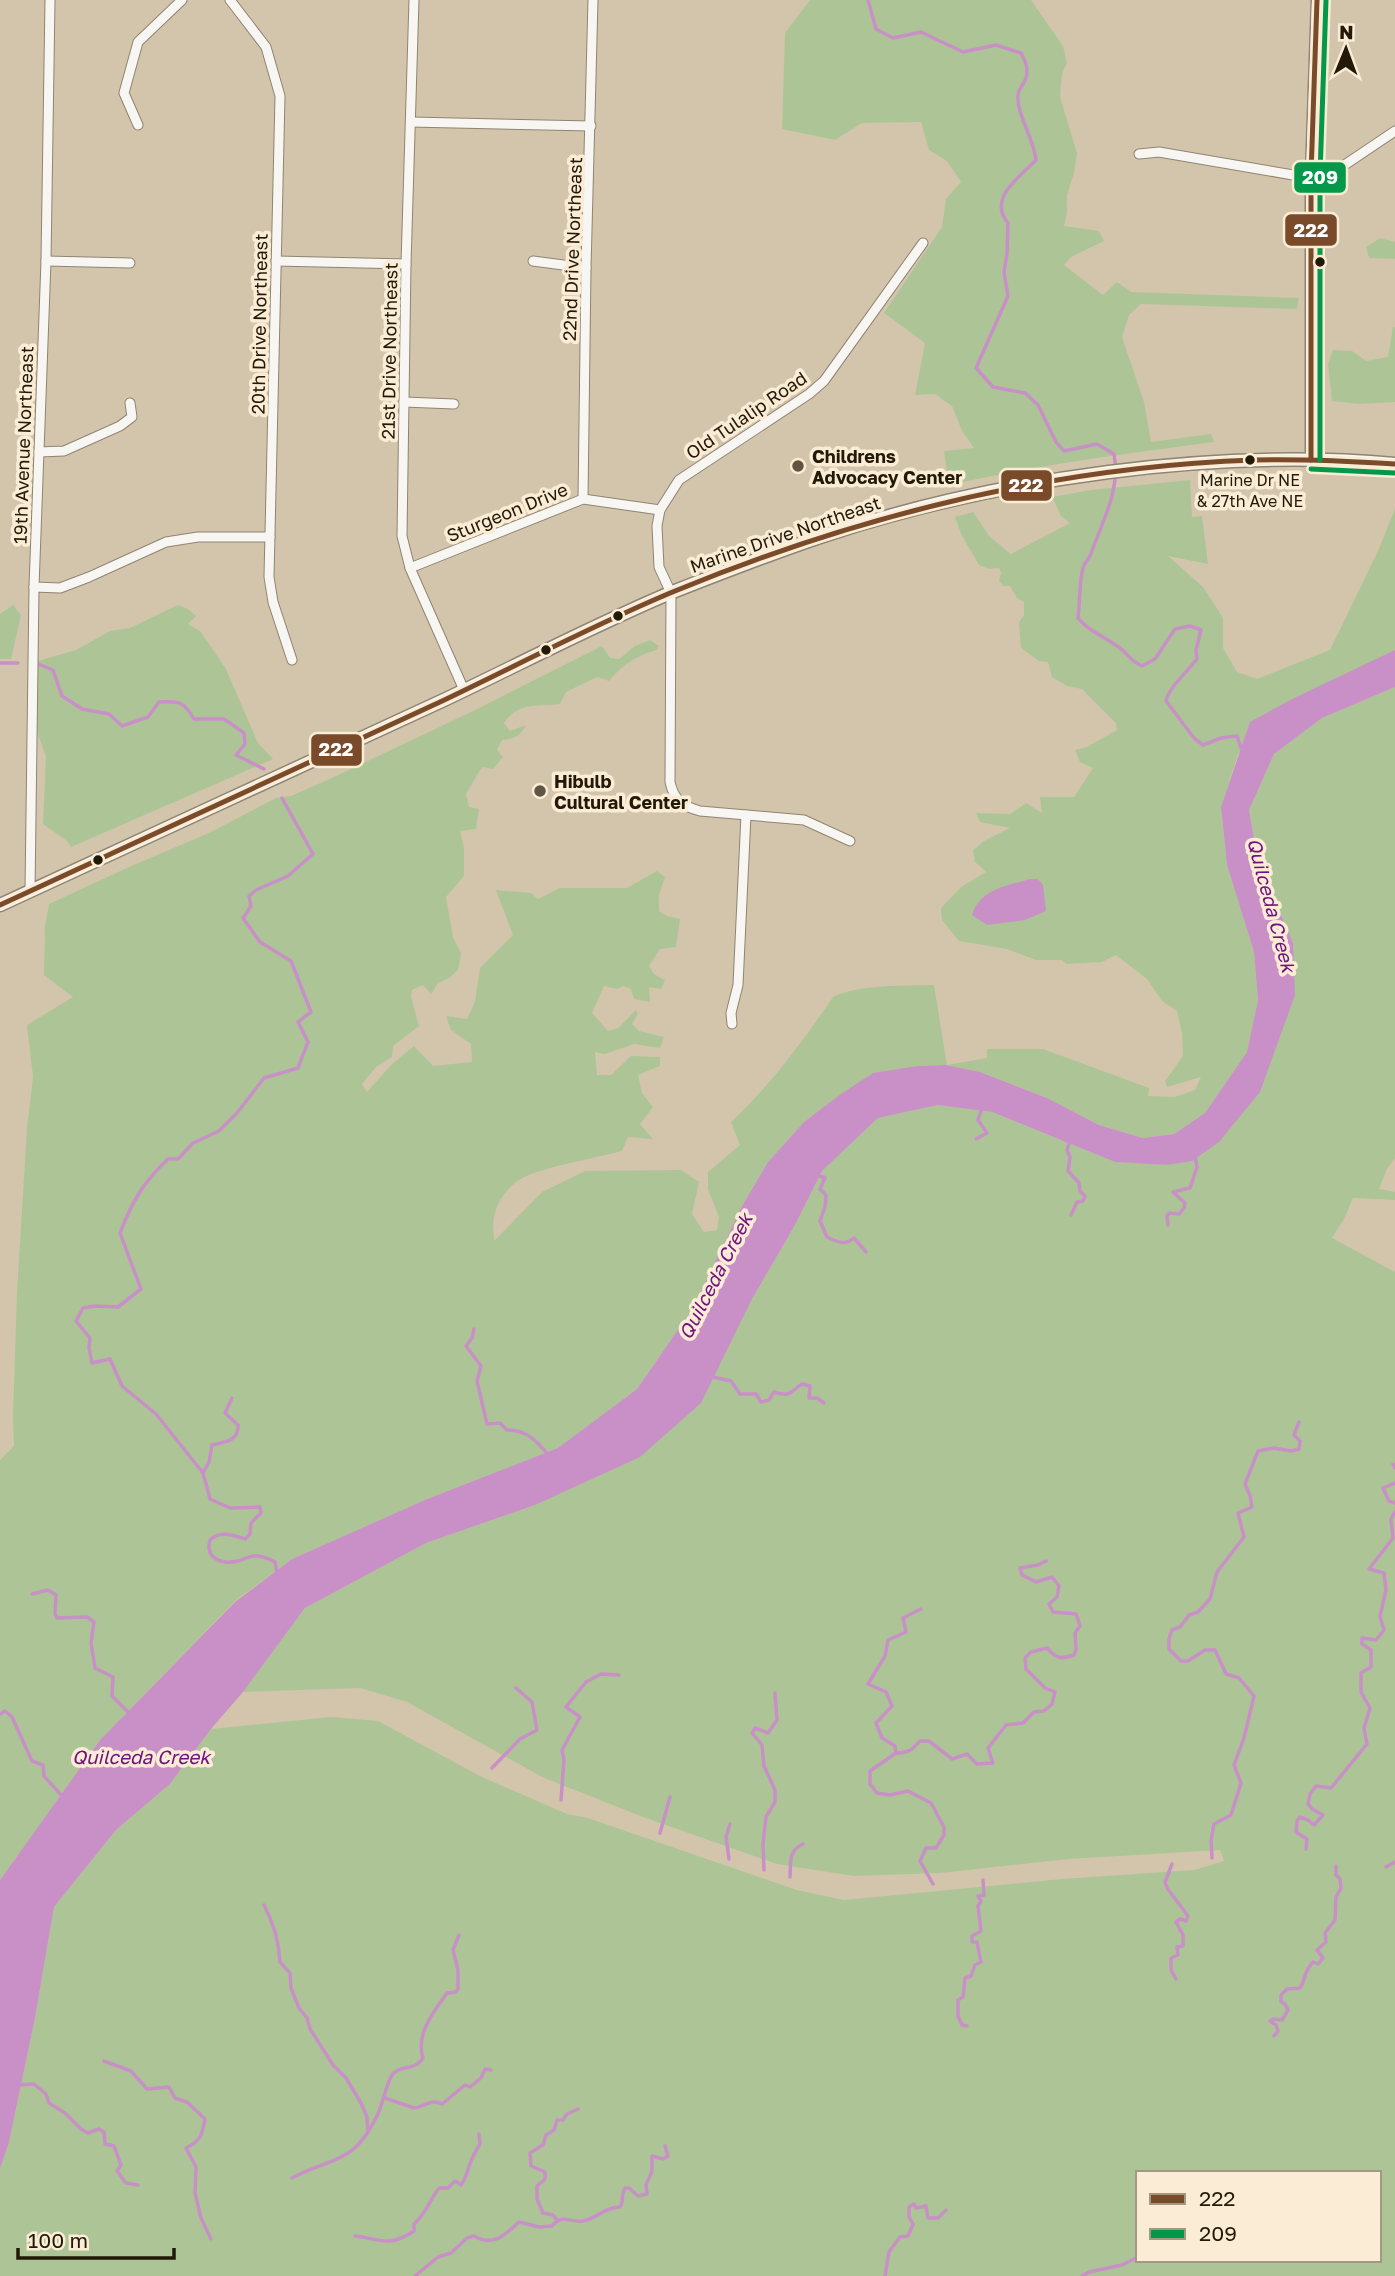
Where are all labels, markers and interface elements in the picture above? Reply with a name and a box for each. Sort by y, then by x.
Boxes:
north arrow [1311,14,1381,84]
text: N [1339,20,1354,43]
street label: 22nd Drive Northeast [558,157,586,341]
line badge: 209 [1293,161,1347,194]
text: 209 [1302,165,1338,188]
line badge: 222 [1284,213,1338,247]
text: 222 [1294,218,1328,241]
street label: 20th Drive Northeast [246,233,272,415]
unlabelled marker [1313,255,1327,269]
street label: 21st Drive Northeast [376,262,402,440]
street label: 19th Avenue Northeast [9,346,37,544]
street label: Old Tulalip Road [681,366,811,464]
place label: Childrens Advocacy Center [812,445,962,488]
marker: Marine Dr NE & 27th Ave NE [1243,453,1257,467]
marker: Childrens Advocacy Center [790,458,806,474]
line badge: 222 [1000,469,1053,502]
place label: Marine Dr NE & 27th Ave NE [1197,470,1303,511]
text: 222 [1009,473,1043,496]
street label: Sturgeon Drive [443,478,571,546]
street label: Marine Drive Northeast [687,491,883,577]
unlabelled marker [611,609,625,623]
unlabelled marker [539,643,553,657]
line badge: 222 [310,733,363,767]
text: 222 [319,737,353,760]
place label: Hibulb Cultural Center [554,770,688,813]
marker: Hibulb Cultural Center [532,783,548,799]
water label: Quilceda Creek [1243,835,1302,977]
unlabelled marker [91,853,105,867]
water label: Quilceda Creek [673,1207,758,1343]
water label: Quilceda Creek [72,1745,212,1768]
legend [1136,2171,1381,2262]
text: 222 [1199,2185,1236,2211]
scale bar [18,2216,173,2260]
text: 209 [1199,2220,1237,2246]
text: 100 m [28,2227,88,2253]

